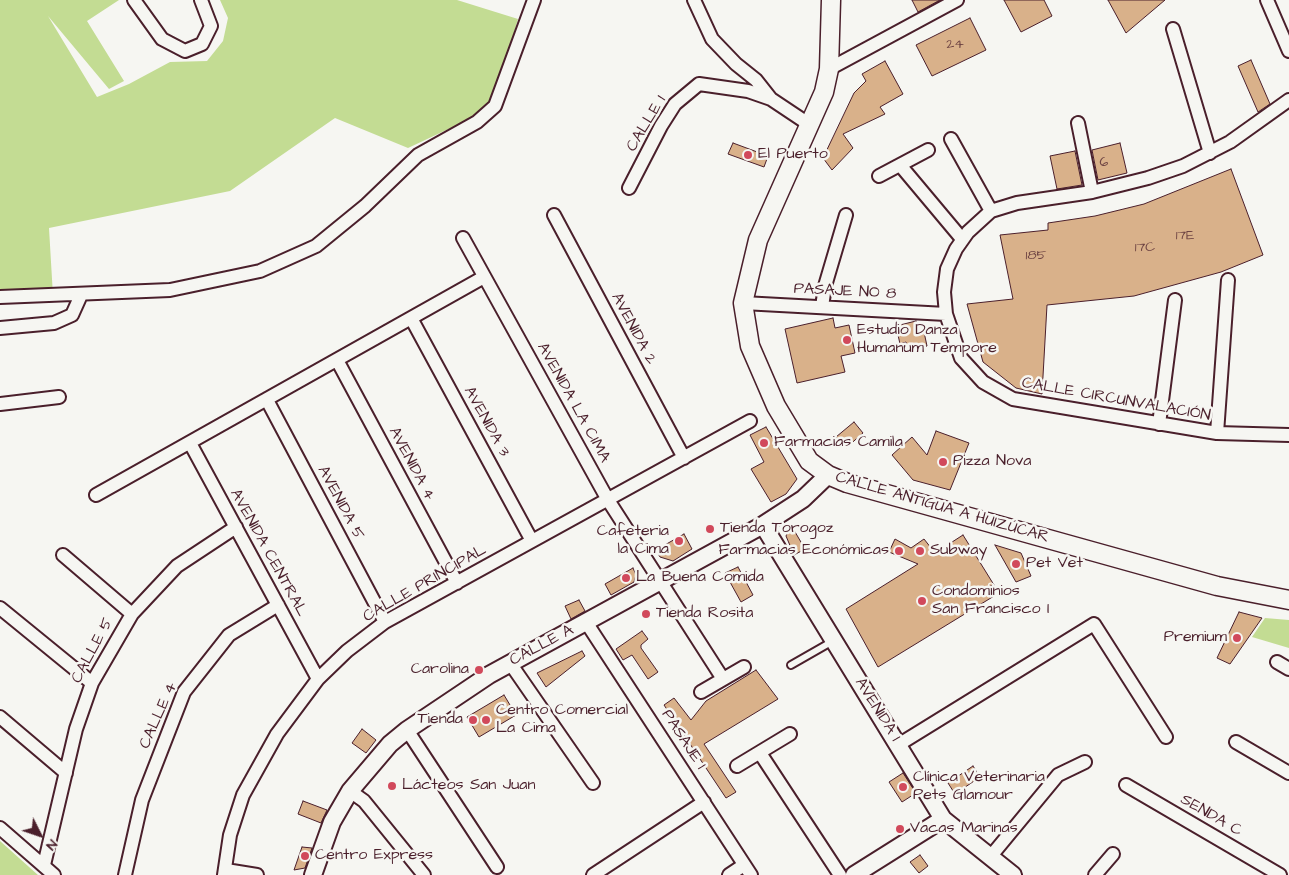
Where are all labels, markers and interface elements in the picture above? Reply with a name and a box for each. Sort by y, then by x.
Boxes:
house number: 24 [946,37,964,53]
street label: CALLE 1 [623,93,671,155]
place label: El Puerto [758,145,828,165]
marker: El Puerto [742,149,754,161]
house number: 6 [1100,155,1108,171]
house number: 17E [1176,228,1194,244]
house number: 17C [1135,240,1155,256]
house number: 185 [1026,248,1046,264]
street label: PASAJE NO 8 [793,280,897,304]
street label: AVENIDA 2 [606,290,660,368]
place label: Estudio Danza Humanum Tempore [857,321,997,359]
marker: Estudio Danza Humanum Tempore [841,334,853,346]
street label: AVENIDA LA CIMA [532,340,614,466]
street label: CALLE CIRCUNVALACIÓN [1020,374,1212,426]
street label: AVENIDA 3 [459,384,513,460]
street label: AVENIDA 4 [384,424,438,504]
place label: Farmacias Camila [774,433,903,453]
marker: Farmacias Camila [758,437,770,449]
place label: Pizza Nova [953,452,1031,472]
marker: Pizza Nova [937,456,949,468]
street label: AVENIDA 5 [313,463,367,543]
street label: CALLE ANTIGUA A HUIZÚCAR [833,468,1051,548]
street label: AVENIDA CENTRAL [225,486,311,620]
place label: Tienda Torogoz [720,519,834,539]
place label: Cafeteria la Cima [597,522,669,560]
marker: Tienda Torogoz [704,523,716,535]
marker: Cafeteria la Cima [673,535,685,547]
street label: CALLE PRINCIPAL [360,541,490,627]
place label: Farmacias Económicas [718,541,889,561]
place label: Subway [930,541,987,561]
marker: Farmacias Económicas [893,545,905,557]
marker: Subway [914,545,926,557]
place label: Pet Vet [1026,554,1083,574]
marker: Pet Vet [1010,558,1022,570]
place label: La Buena Comida [636,568,764,588]
marker: La Buena Comida [620,572,632,584]
place label: Condominios San Francisco I [932,582,1049,620]
marker: Condominios San Francisco I [916,595,928,607]
place label: Tienda Rosita [656,604,753,624]
marker: Tienda Rosita [640,608,652,620]
street label: CALLE 5 [68,615,118,687]
street label: CALLE A [507,621,577,671]
place label: Premium [1164,628,1227,648]
marker: Premium [1231,632,1243,644]
place label: Carolina [411,660,469,680]
marker: Carolina [473,664,485,676]
street label: AVENIDA 1 [850,675,904,745]
street label: CALLE 4 [136,680,182,752]
place label: Centro Comercial La Cima [496,701,628,739]
street label: PASAJE 1 [657,707,709,773]
place label: Tienda [418,710,463,730]
marker: Tienda [467,714,479,726]
marker: Centro Comercial La Cima [480,714,492,726]
place label: Clínica Veterinaria Pets Glamour [913,768,1045,806]
place label: Lácteos San Juan [402,776,535,796]
marker: Lácteos San Juan [386,780,398,792]
marker: Clínica Veterinaria Pets Glamour [897,781,909,793]
street label: SENDA C [1177,791,1245,841]
north arrow [15,810,65,860]
place label: Vacas Marinas [910,819,1018,839]
marker: Vacas Marinas [894,823,906,835]
text: N [41,835,62,855]
place label: Centro Express [315,846,433,866]
marker: Centro Express [299,850,311,862]

